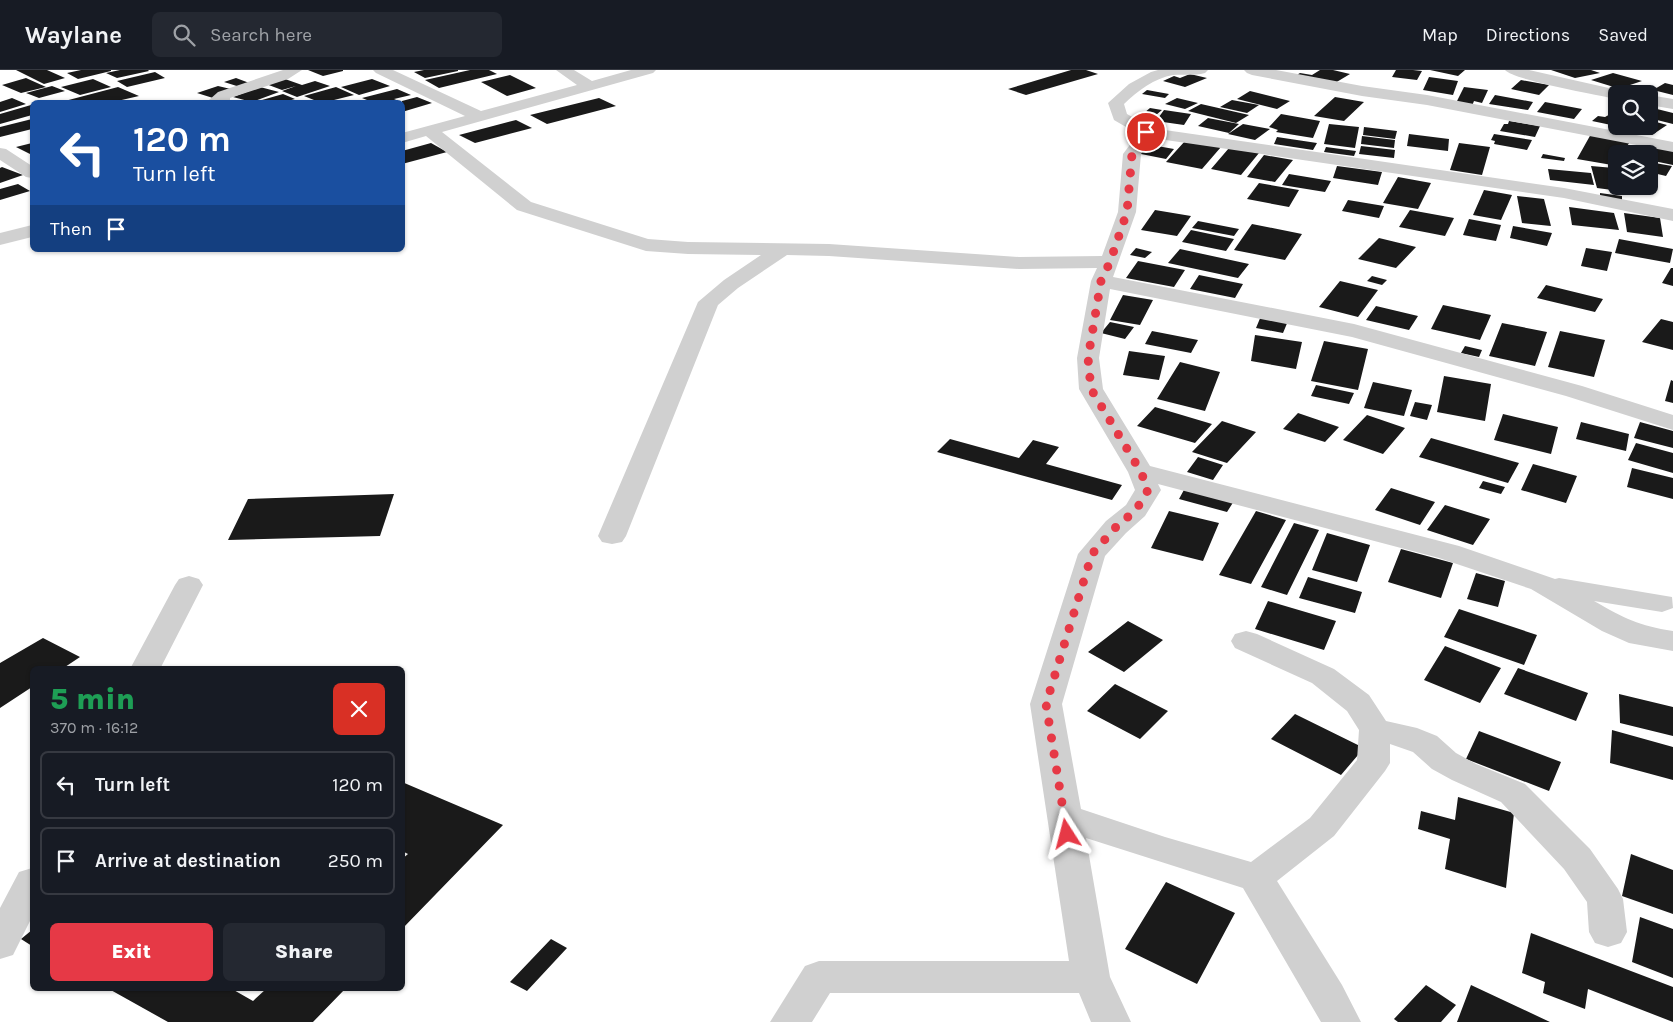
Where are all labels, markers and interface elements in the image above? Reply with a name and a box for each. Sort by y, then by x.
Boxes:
search box [152,12,502,57]
text: Waylane [25,21,122,49]
icon: search [170,21,198,49]
text: Search here [210,24,312,46]
text: Map [1422,24,1458,46]
text: Directions [1486,24,1570,46]
text: Saved [1598,24,1648,46]
map controls [1608,85,1658,195]
button: search [1608,85,1658,135]
pin [1125,111,1167,153]
icon: arrive [1132,118,1160,146]
text: 120 m [133,119,231,160]
icon: left [50,120,115,185]
button: layers [1608,145,1658,195]
text: Turn left [133,161,216,187]
icon: arrive [102,215,130,243]
text: Then [50,218,92,240]
text: 5 min [50,681,135,717]
button: close [333,683,385,735]
text: 370 m · 16:12 [50,718,138,737]
icon: left [52,771,80,799]
text: Turn left [95,774,170,796]
text: 120 m [332,774,383,796]
position arrow [1040,807,1092,859]
icon: arrive [52,847,80,875]
text: Arrive at destination [95,850,281,872]
text: 250 m [328,850,383,872]
button: Exit [50,923,213,981]
button: Share [223,923,385,981]

